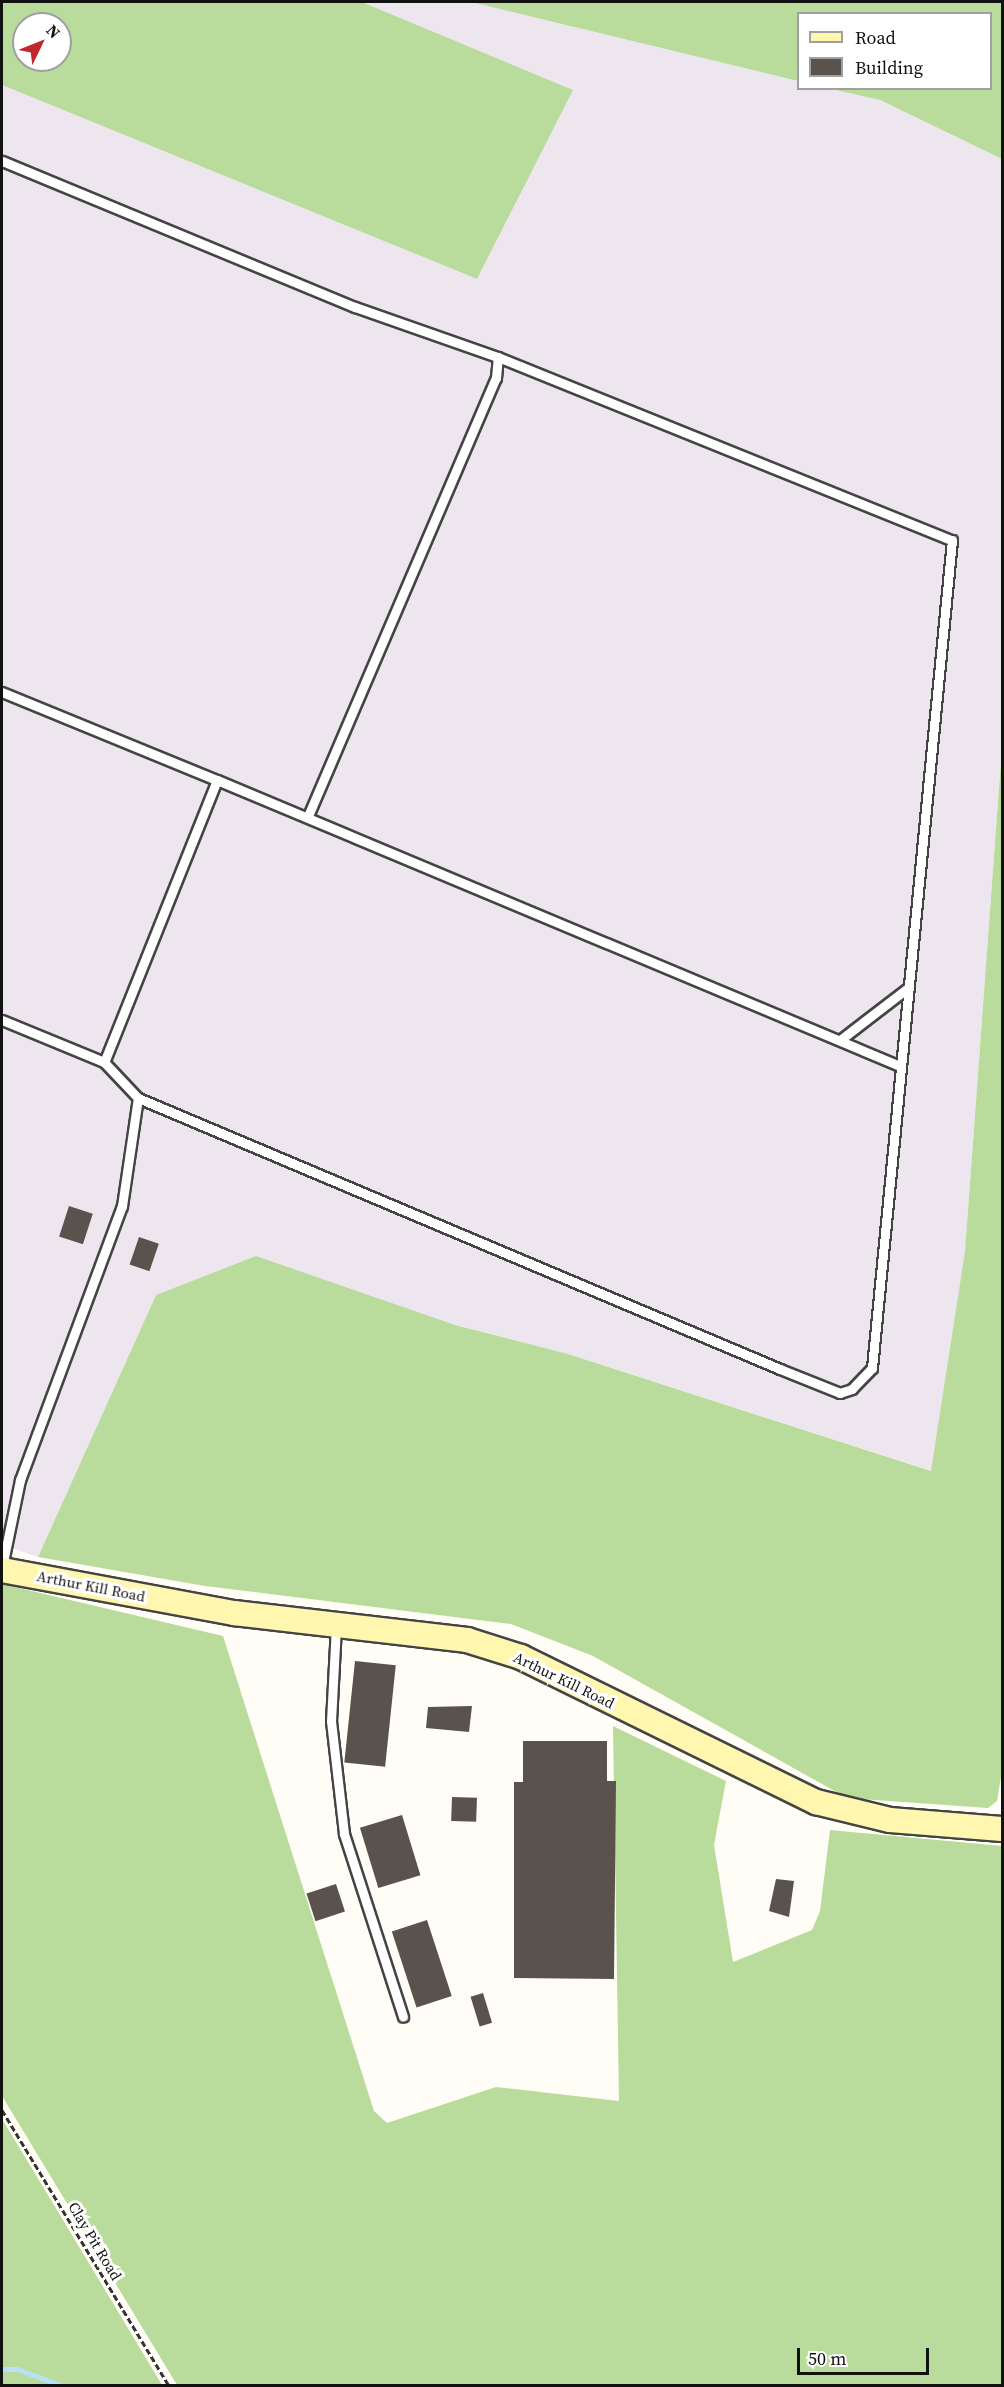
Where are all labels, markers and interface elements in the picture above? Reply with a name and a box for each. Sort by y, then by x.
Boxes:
north arrow [12,12,72,72]
legend [797,12,992,90]
text: N [42,19,66,43]
text: Road [855,25,896,50]
text: Building [855,55,923,80]
street label: Arthur Kill Road [35,1567,147,1605]
street label: Arthur Kill Road [511,1648,617,1712]
street label: Clay Pit Road [65,2199,125,2283]
scale bar [800,2336,932,2374]
text: 50 m [808,2346,846,2371]

